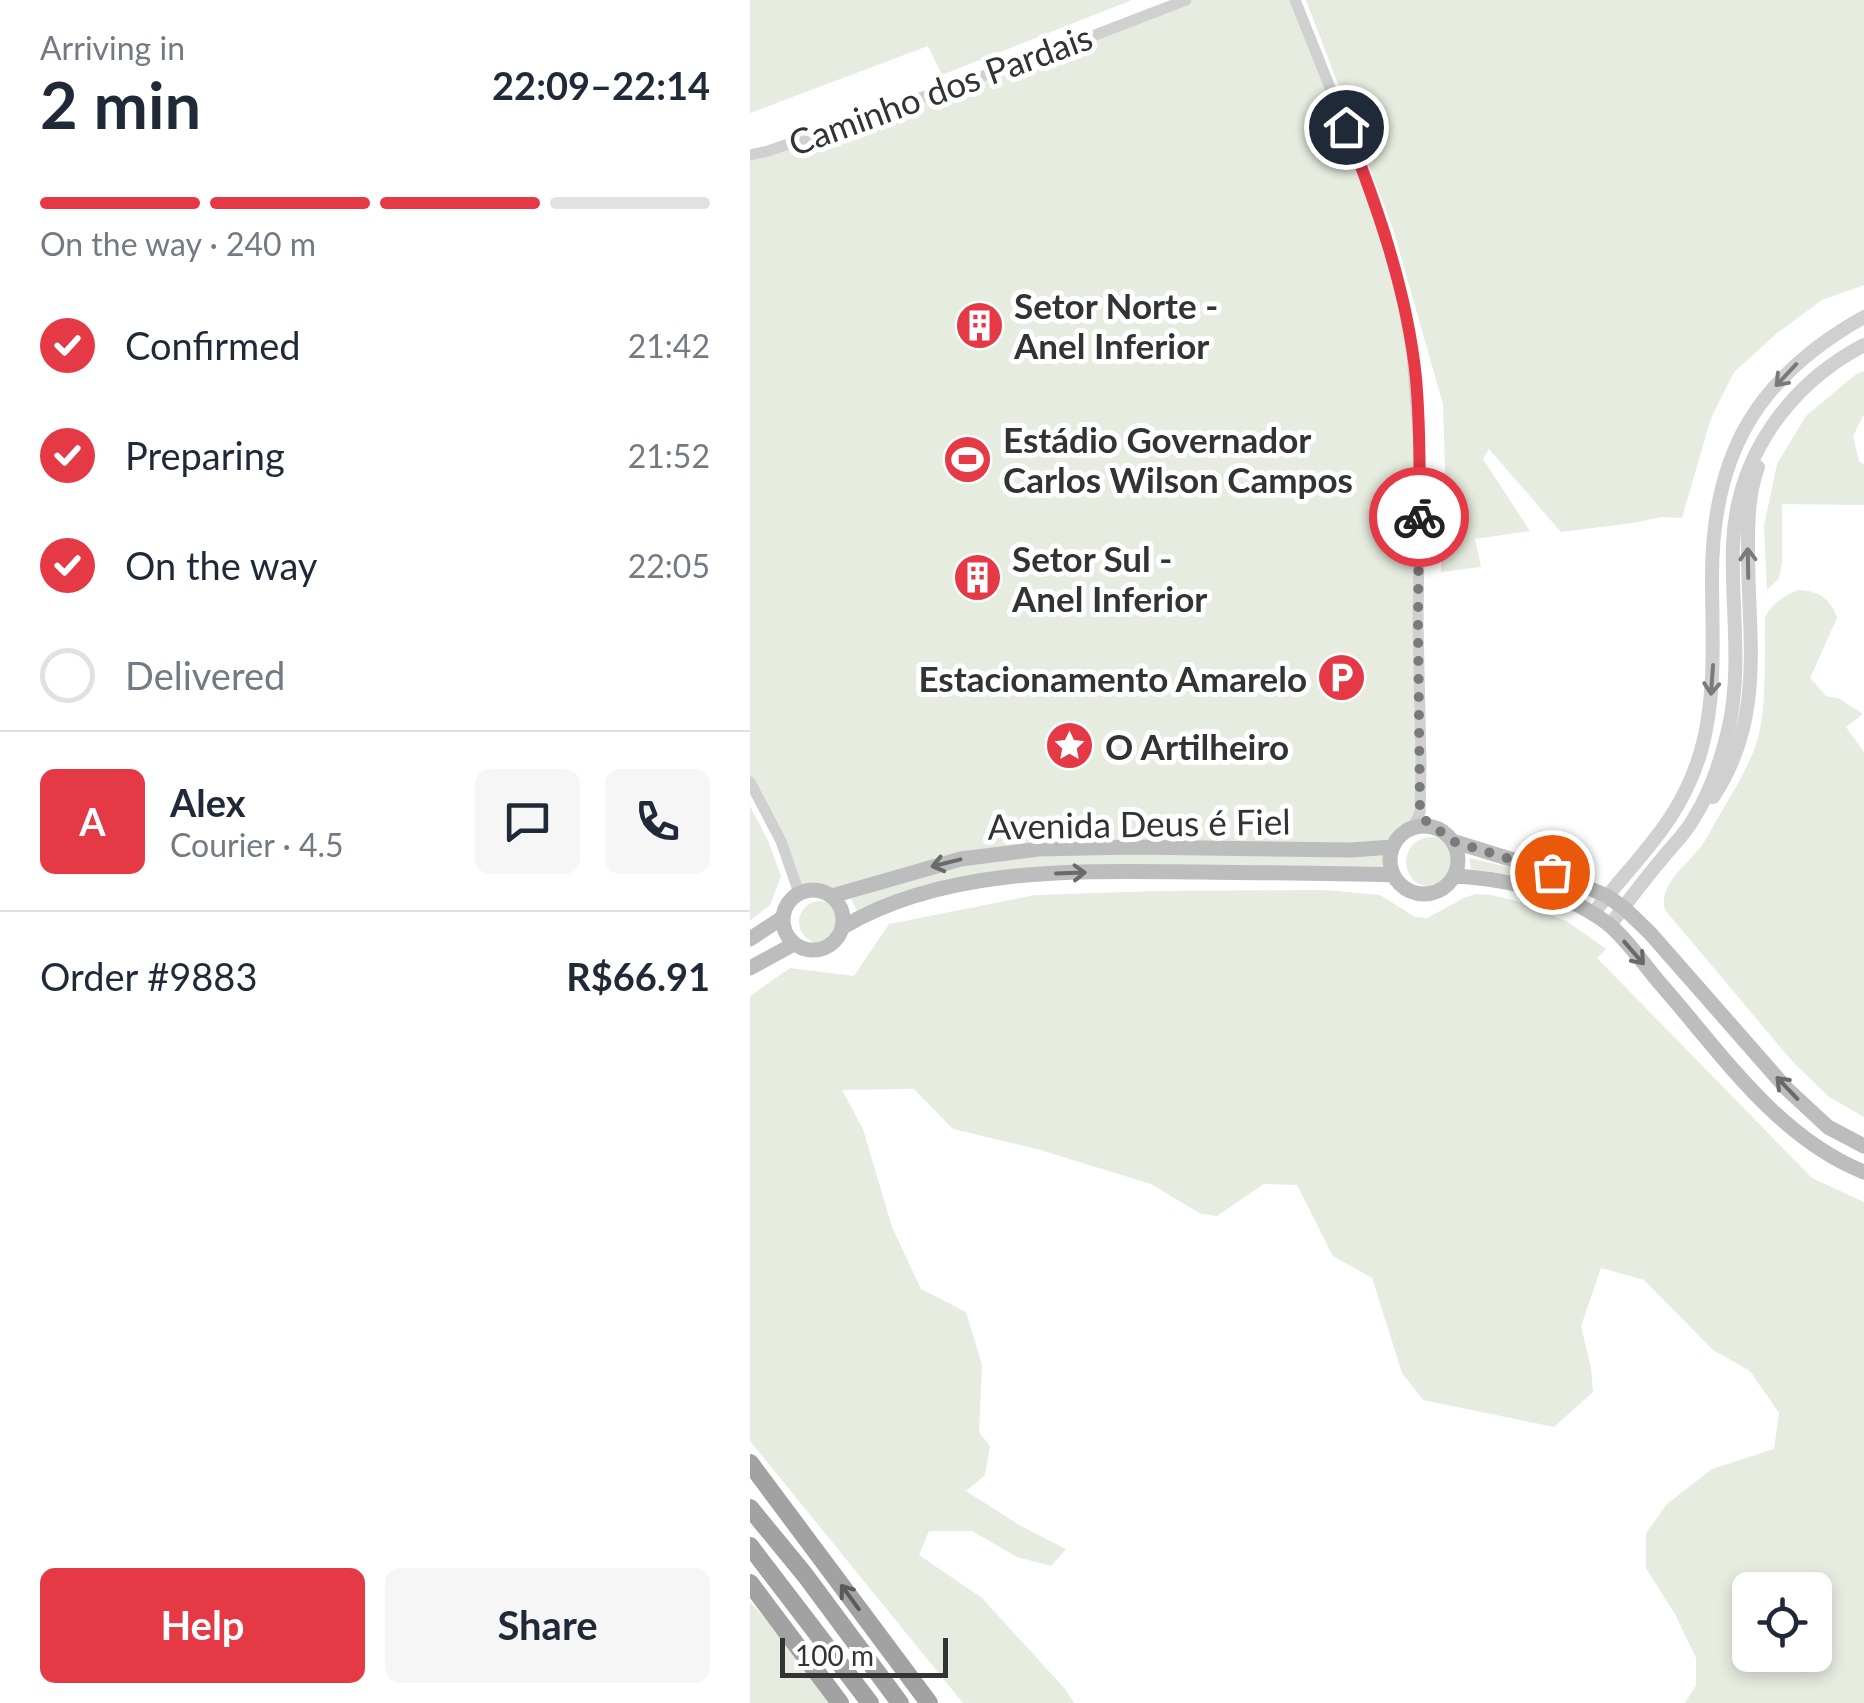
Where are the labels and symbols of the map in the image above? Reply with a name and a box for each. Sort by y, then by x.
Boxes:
street label: Caminho dos Pardais [783,15,1097,163]
pin [1304,85,1389,170]
place label: Setor Norte - Anel Inferior [1013,284,1218,366]
building icon: Setor Norte - Anel Inferior [953,299,1005,351]
one-way arrow [1774,362,1798,386]
place label: Estádio Governador Carlos Wilson Campos [1003,418,1353,500]
sports icon: Estádio Governador Carlos Wilson Campos [942,433,994,485]
courier [1369,467,1469,567]
place label: Setor Sul - Anel Inferior [1011,537,1207,619]
one-way arrow [1739,547,1758,580]
building icon: Setor Sul - Anel Inferior [951,552,1003,604]
parking icon: Estacionamento Amarelo [1316,652,1368,704]
place label: Estacionamento Amarelo [918,657,1307,699]
one-way arrow [1702,663,1721,695]
place icon: O Artilheiro [1044,720,1096,772]
place label: O Artilheiro [1105,725,1289,767]
street label: Avenida Deus é Fiel [987,799,1291,847]
pin [1510,830,1595,915]
one-way arrow [931,855,963,873]
one-way arrow [1055,863,1087,882]
one-way arrow [1623,940,1645,966]
one-way arrow [1776,1076,1799,1101]
one-way arrow [839,1584,860,1611]
scale bar [780,1633,948,1678]

